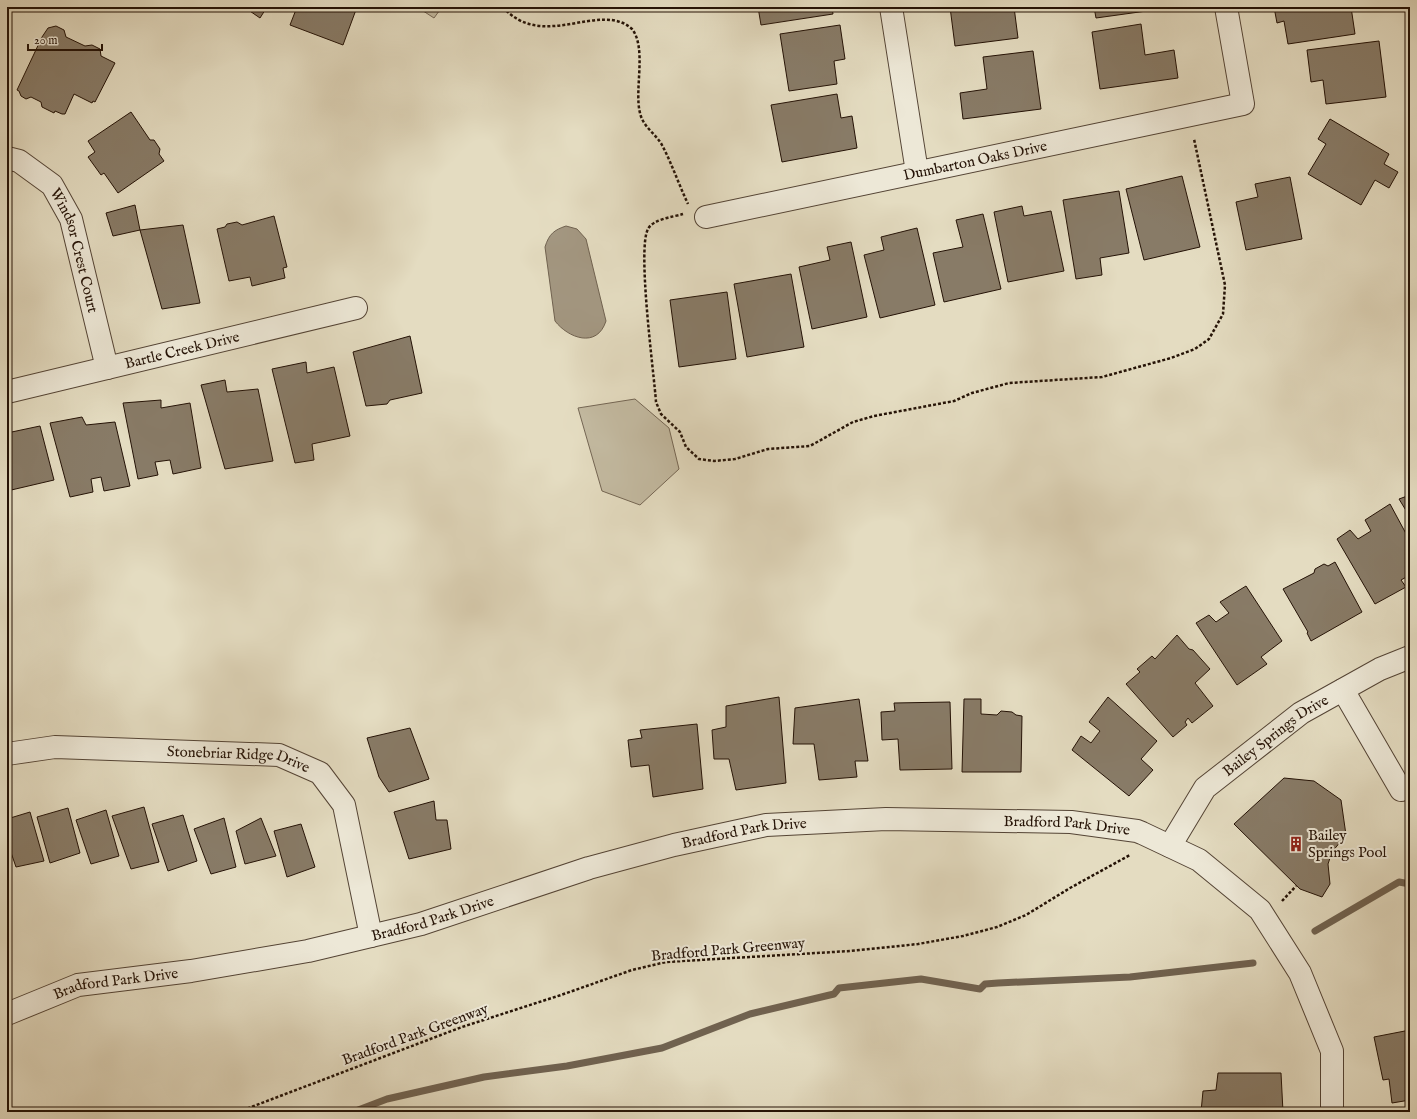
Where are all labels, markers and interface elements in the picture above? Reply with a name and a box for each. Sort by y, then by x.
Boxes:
scale bar [28,26,102,52]
text: 20 m [34,33,57,48]
street label: Dumbarton Oaks Drive [902,136,1049,185]
street label: Windsor Crest Court [46,185,102,315]
street label: Bartle Creek Drive [123,327,242,373]
street label: Bailey Springs Drive [1219,691,1332,781]
street label: Stonebriar Ridge Drive [167,742,313,777]
street label: Bradford Park Drive [1003,812,1131,840]
street label: Bradford Park Drive [680,814,807,853]
place label: Bailey Springs Pool [1308,826,1387,862]
building icon: Bailey Springs Pool [1287,835,1305,853]
street label: Bradford Park Drive [369,891,496,946]
street label: Bradford Park Greenway [650,933,806,966]
street label: Bradford Park Drive [50,964,179,1004]
street label: Bradford Park Greenway [339,999,492,1070]

